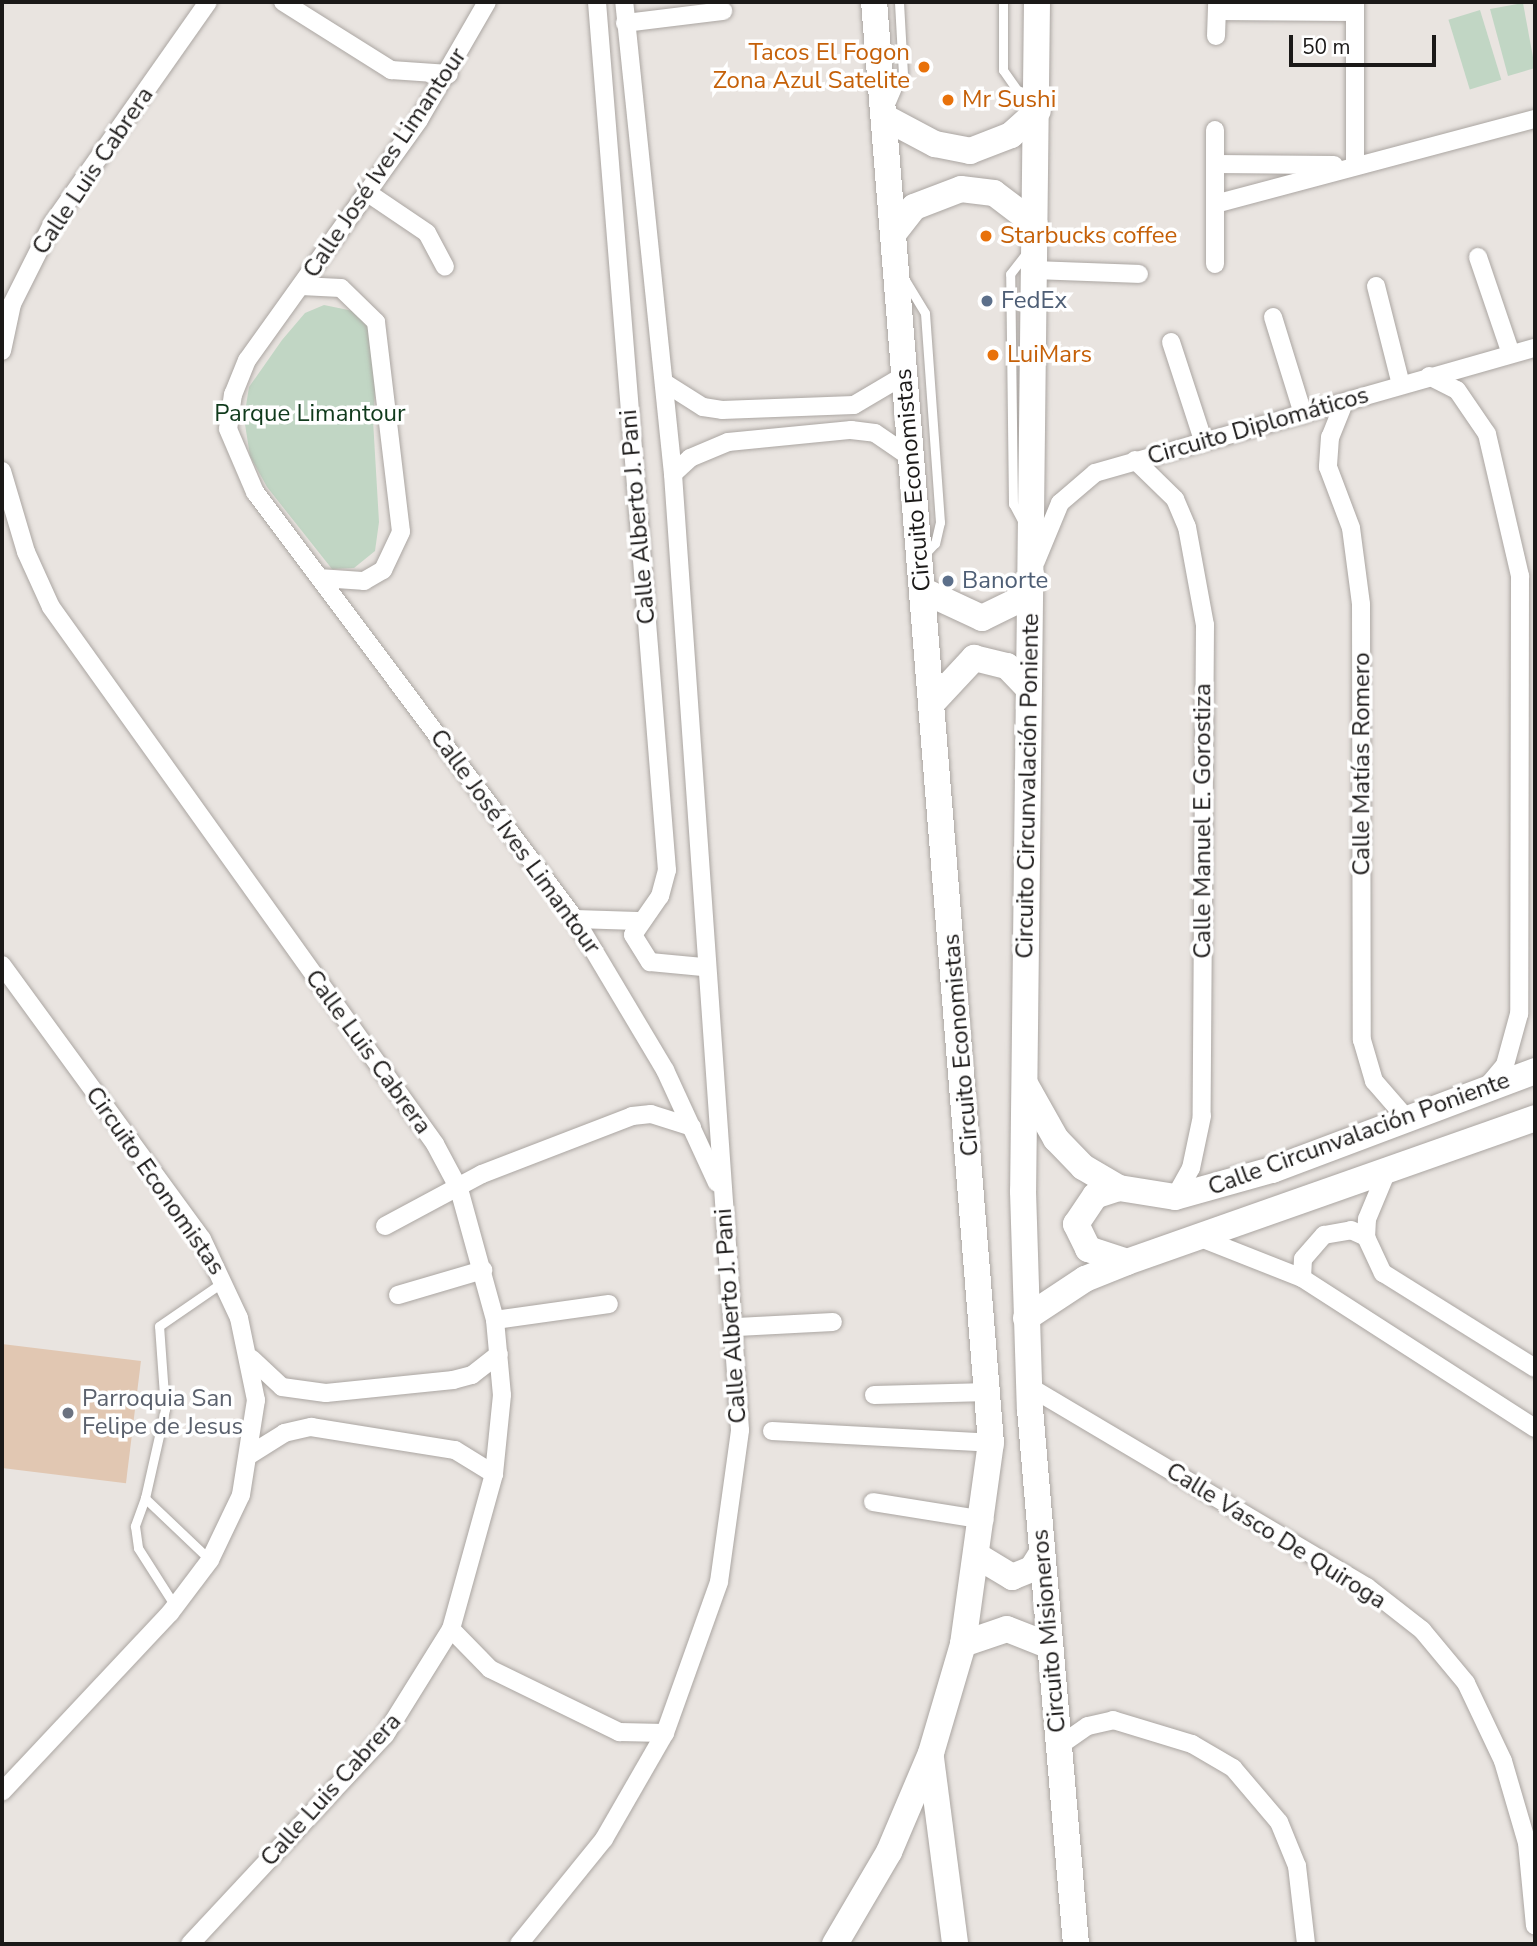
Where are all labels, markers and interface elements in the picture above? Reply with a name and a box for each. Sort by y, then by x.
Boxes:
scale bar [1292,21,1439,65]
text: 50 m [1302,33,1351,61]
place label: Tacos El Fogon Zona Azul Satelite [713,39,910,95]
street label: Calle José Ives Limantour [297,43,473,283]
marker: Tacos El Fogon Zona Azul Satelite [916,59,932,75]
street label: Calle Luis Cabrera [26,82,160,260]
place label: Mr Sushi [962,86,1056,114]
marker: Mr Sushi [940,92,956,108]
place label: Starbucks coffee [1000,222,1177,250]
marker: Starbucks coffee [978,228,994,244]
place label: FedEx [1001,287,1067,315]
marker: FedEx [979,293,995,309]
place label: LuiMars [1007,341,1092,369]
marker: LuiMars [985,347,1001,363]
street label: Circuito Economistas [889,367,937,593]
street label: Circuito Diplomáticos [1144,381,1372,471]
park label: Parque Limantour [214,400,406,428]
street label: Calle Alberto J. Pani [614,408,662,626]
place label: Banorte [962,567,1048,595]
marker: Banorte [940,573,956,589]
street label: Circuito Circunvalación Poniente [1011,613,1045,959]
street label: Calle Matías Romero [1348,652,1376,876]
street label: Calle Manuel E. Gorostiza [1189,683,1217,959]
street label: Calle José Ives Limantour [424,724,606,960]
street label: Circuito Economistas [937,932,985,1158]
street label: Calle Luis Cabrera [299,964,437,1140]
street label: Calle Circunvalación Poniente [1204,1066,1514,1202]
street label: Circuito Economistas [79,1081,231,1281]
street label: Calle Alberto J. Pani [709,1208,753,1424]
place label: Parroquia San Felipe de Jesus [82,1385,243,1441]
marker: Parroquia San Felipe de Jesus [60,1405,76,1421]
street label: Calle Vasco De Quiroga [1161,1456,1391,1616]
street label: Circuito Misioneros [1026,1528,1072,1734]
street label: Calle Luis Cabrera [255,1708,407,1872]

